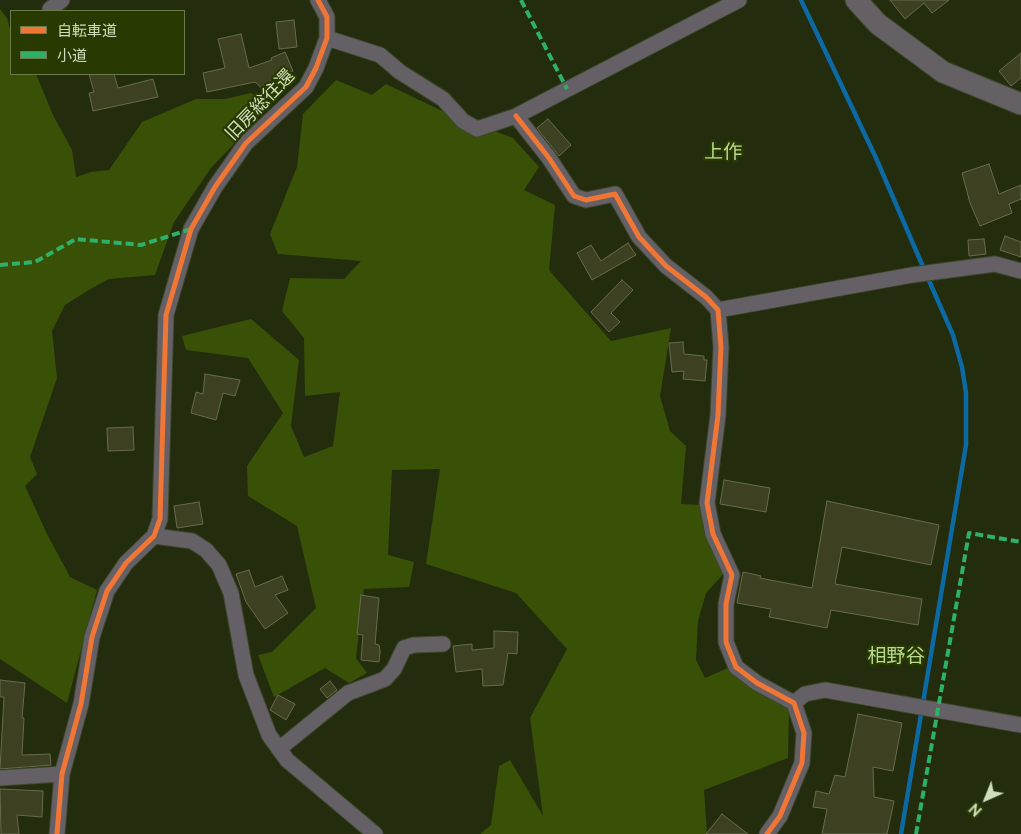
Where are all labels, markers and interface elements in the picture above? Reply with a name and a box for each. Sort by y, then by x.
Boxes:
legend [10,10,185,75]
text: 自転車道 [57,22,117,40]
text: 小道 [57,47,87,65]
street label: 旧房総往還 [221,65,299,145]
district label: 上作 [704,141,742,163]
district label: 相野谷 [868,645,924,667]
north arrow [961,774,1011,824]
text: N [966,800,985,819]

